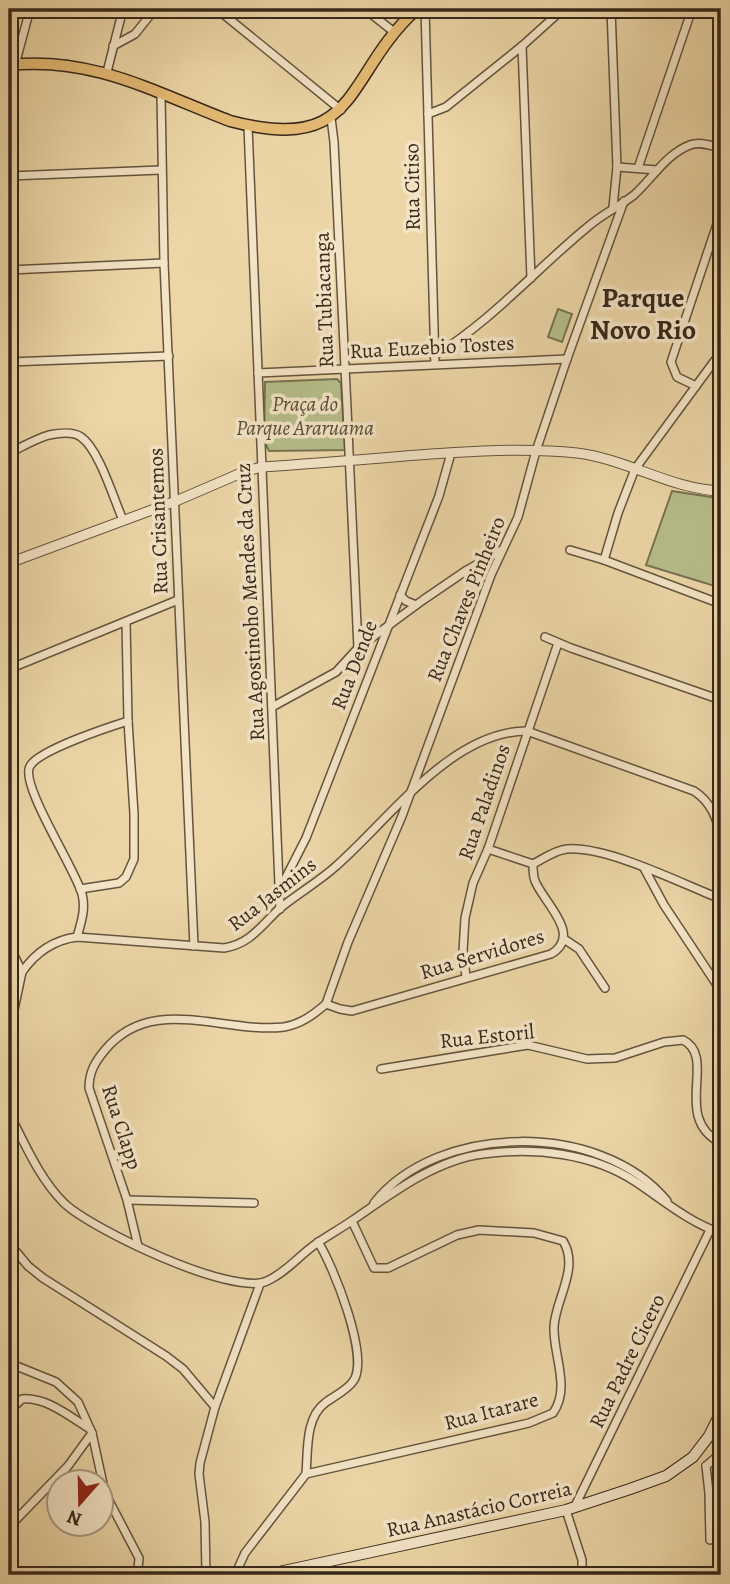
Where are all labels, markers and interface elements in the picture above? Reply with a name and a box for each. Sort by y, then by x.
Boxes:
street label: Rua Citiso [397,143,427,231]
street label: Rua Tubiacanga [308,231,340,369]
district label: Parque Novo Rio [590,279,696,349]
street label: Rua Euzebio Tostes [349,329,515,365]
park label: Praça do Parque Araruama [236,390,374,442]
street label: Rua Crisantemos [141,447,175,595]
street label: Rua Agostinoho Mendes da Cruz [229,462,271,742]
street label: Rua Chaves Pinheiro [420,512,512,686]
street label: Rua Dende [324,616,384,714]
street label: Rua Paladinos [451,740,517,864]
street label: Rua Jasmins [222,851,322,937]
street label: Rua Servidores [416,922,548,986]
street label: Rua Estoril [438,1017,536,1055]
street label: Rua Clapp [95,1081,149,1173]
street label: Rua Padre Cicero [582,1289,672,1433]
street label: Rua Itarare [441,1385,541,1437]
north arrow [46,1468,116,1538]
street label: Rua Anastácio Correia [384,1474,575,1544]
text: N [63,1503,85,1533]

